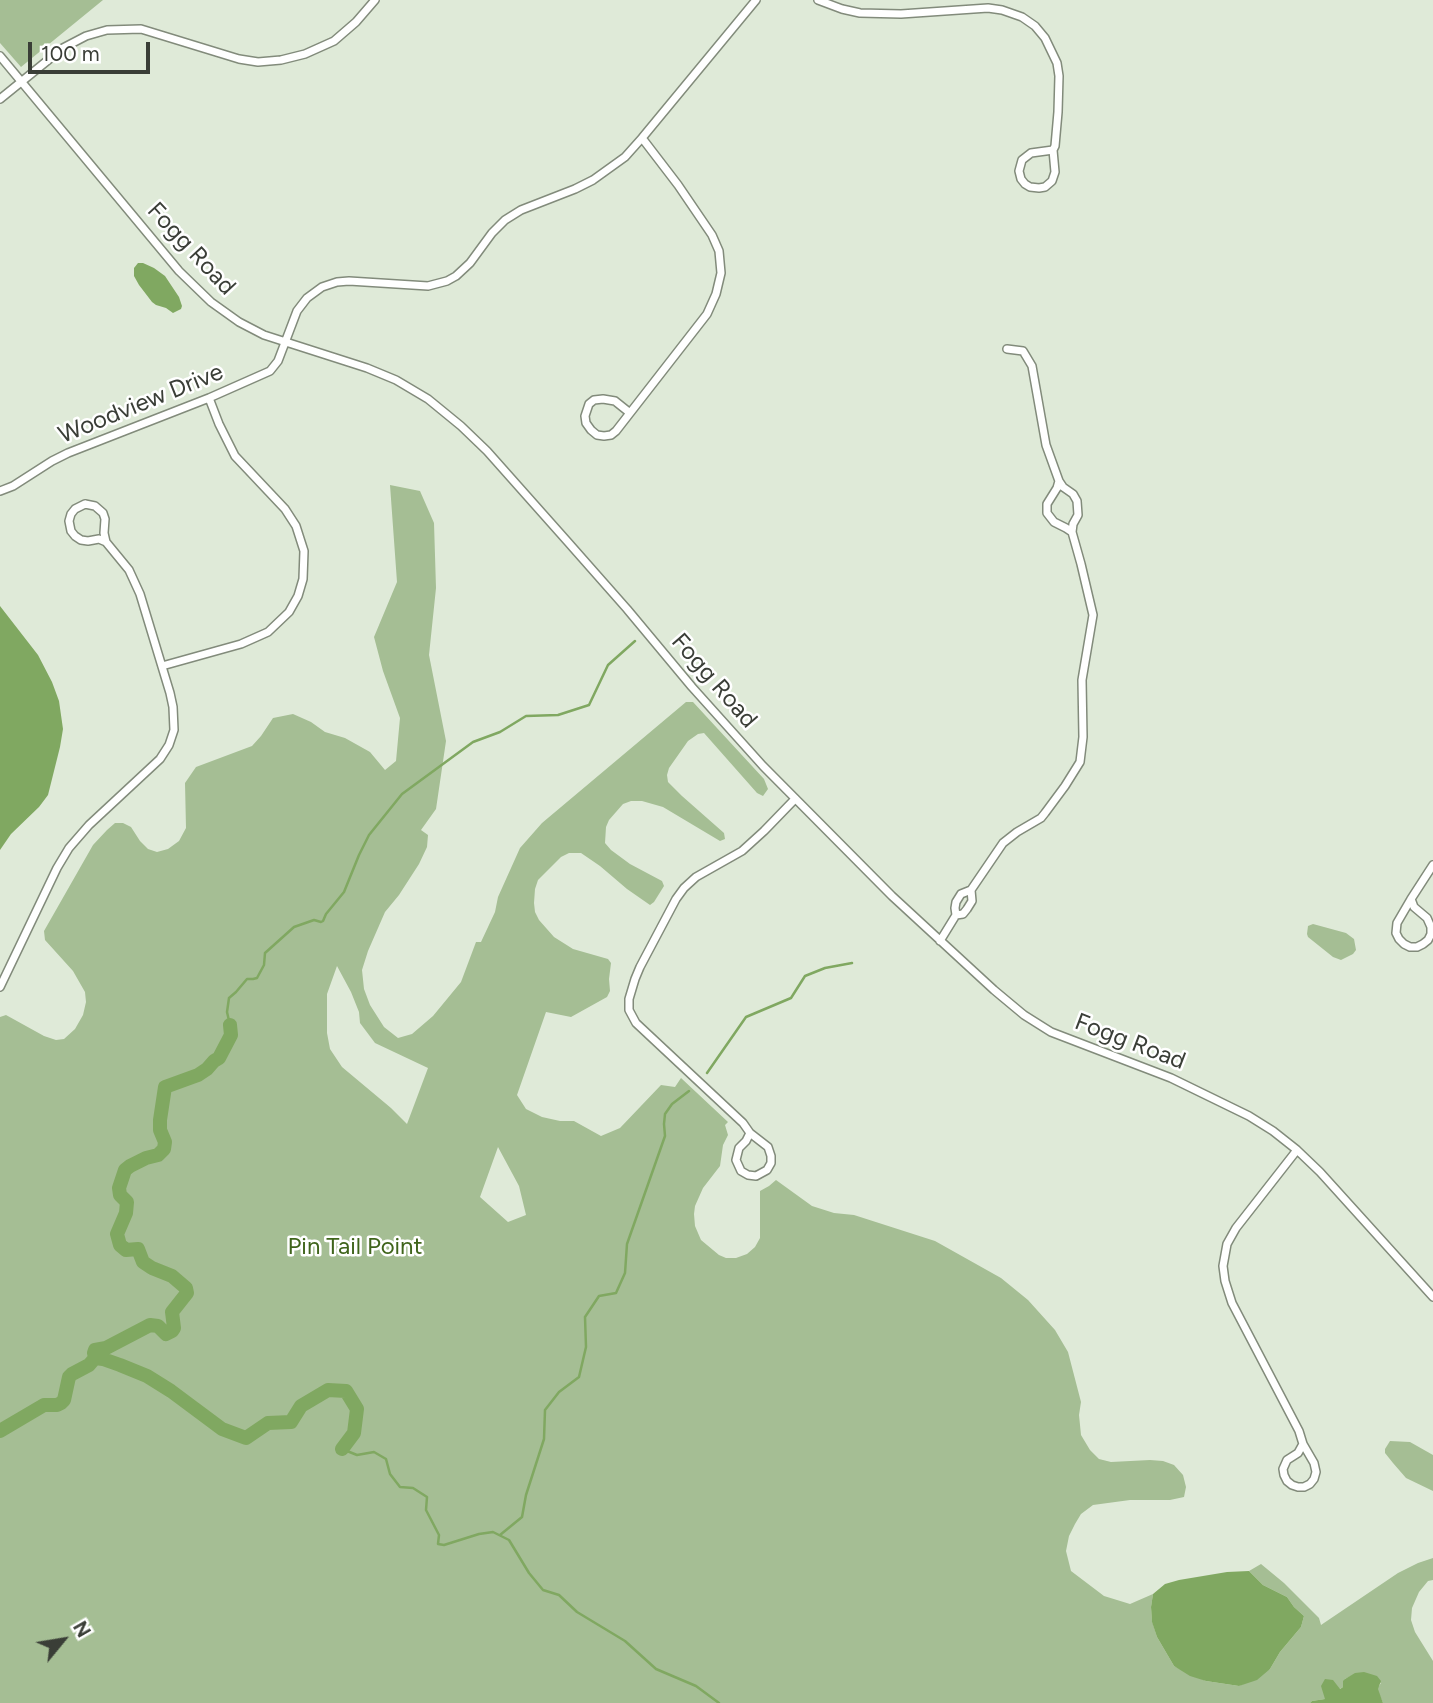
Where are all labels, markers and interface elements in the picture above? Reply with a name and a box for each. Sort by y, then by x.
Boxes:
scale bar [32,28,154,72]
text: 100 m [41,41,100,66]
street label: Fogg Road [141,197,241,301]
street label: Woodview Drive [54,358,228,450]
street label: Fogg Road [665,628,763,734]
street label: Fogg Road [1071,1008,1189,1076]
park label: Pin Tail Point [287,1233,423,1261]
north arrow [28,1605,98,1675]
text: N [68,1617,95,1641]

